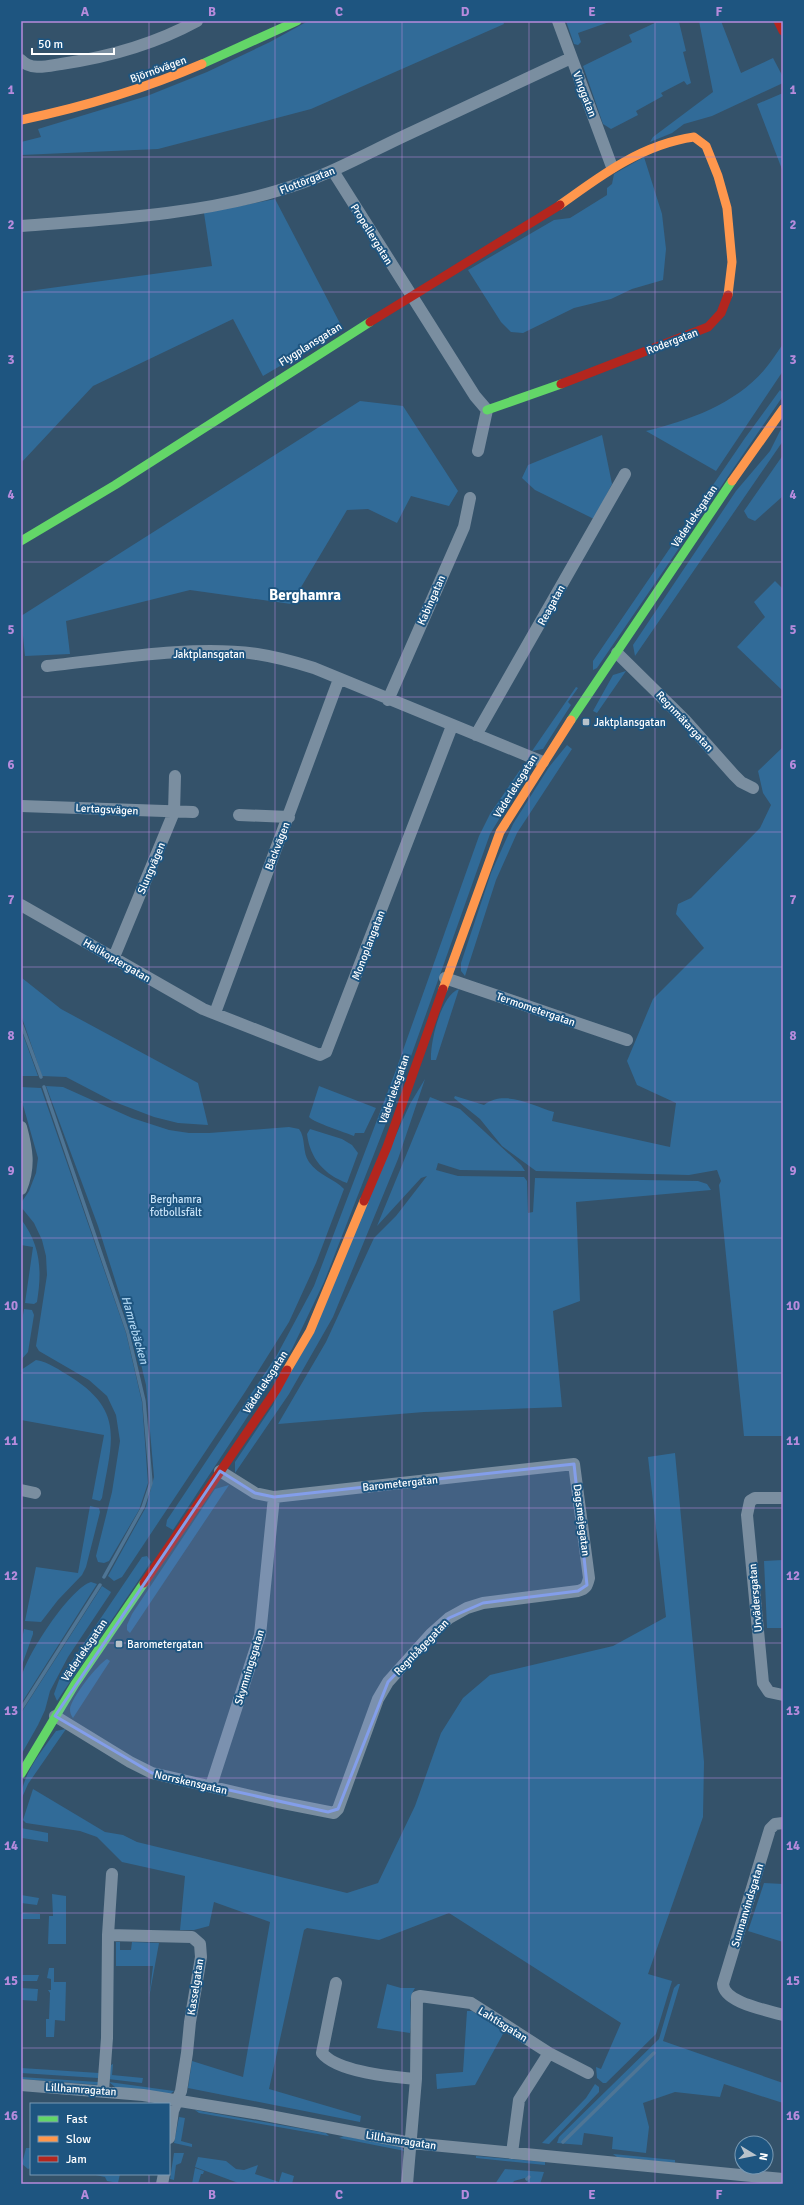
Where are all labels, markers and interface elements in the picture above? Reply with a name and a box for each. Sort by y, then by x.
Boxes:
text: A [81,4,90,20]
text: B [208,4,216,20]
text: C [335,4,343,20]
text: D [461,4,470,20]
text: E [588,4,596,20]
text: F [716,4,723,20]
scale bar [32,30,114,56]
text: 50 m [38,37,63,52]
street label: Björnövägen [128,53,188,86]
street label: Vinggatan [570,70,599,119]
text: 1 [7,82,15,98]
text: 1 [789,82,797,98]
street label: Flottörgatan [278,164,337,197]
street label: Propellergatan [348,201,395,267]
text: 2 [7,217,15,233]
text: 2 [789,217,797,233]
street label: Flygplansgatan [276,320,344,369]
street label: Rodergatan [645,326,700,357]
text: 3 [7,352,15,368]
text: 3 [789,352,797,368]
street label: Väderleksgatan [669,483,720,550]
text: 4 [7,487,15,503]
text: 4 [789,487,797,503]
street label: Kabingatan [415,573,448,627]
street label: Reagatan [535,583,568,628]
district label: Berghamra [269,586,341,604]
text: 5 [7,622,15,638]
text: 5 [789,622,797,638]
street label: Jaktplansgatan [173,648,245,661]
street label: Regnmätargatan [653,688,716,754]
place label: Jaktplansgatan [594,716,666,729]
marker: Jaktplansgatan [581,717,591,727]
street label: Väderleksgatan [491,752,540,820]
text: 6 [7,757,15,773]
text: 6 [789,757,797,773]
street label: Lertagsvägen [75,801,139,818]
street label: Bäckvägen [262,820,293,872]
street label: Slungvägen [135,840,168,896]
text: 7 [7,892,15,908]
text: 7 [789,892,797,908]
street label: Monoplangatan [349,908,388,982]
street label: Helikoptergatan [81,936,153,985]
street label: Termometergatan [495,990,577,1029]
text: 8 [7,1028,15,1044]
text: 8 [789,1028,797,1044]
street label: Väderleksgatan [377,1053,412,1126]
text: 9 [7,1163,15,1179]
text: 9 [789,1163,797,1179]
park label: Berghamra fotbollsfält [150,1193,202,1219]
water label: Hamrebäcken [118,1294,152,1366]
text: 10 [4,1298,18,1314]
text: 10 [786,1298,800,1314]
street label: Väderleksgatan [240,1348,291,1416]
text: 11 [4,1433,18,1449]
text: 11 [786,1433,800,1449]
street label: Barometergatan [362,1473,439,1494]
street label: Dagsmejegatan [571,1483,592,1557]
street label: Urvädersgatan [746,1563,765,1633]
text: 12 [4,1568,18,1584]
text: 12 [786,1568,800,1584]
street label: Väderleksgatan [59,1617,110,1684]
street label: Regnbågegatan [391,1617,451,1678]
street label: Skymningsgatan [232,1628,267,1706]
place label: Barometergatan [127,1638,203,1651]
marker: Barometergatan [114,1639,124,1649]
text: 13 [4,1703,18,1719]
text: 13 [786,1703,800,1719]
street label: Norrskensgatan [153,1768,229,1797]
text: 14 [4,1838,18,1854]
text: 14 [786,1838,800,1854]
street label: Sunnanvindsgatan [729,1862,766,1949]
street label: Kasselgatan [185,1958,206,2016]
text: 15 [4,1973,18,1989]
text: 15 [786,1973,800,1989]
street label: Lahtisgatan [476,2004,530,2045]
street label: Lillhamragatan [45,2081,117,2098]
legend [30,2103,170,2175]
text: 16 [4,2108,18,2124]
text: 16 [786,2108,800,2124]
text: Fast [66,2112,87,2127]
street label: Lillhamragatan [365,2128,437,2152]
text: Slow [66,2132,91,2147]
north arrow [734,2135,774,2175]
text: Jam [66,2152,87,2167]
text: N [756,2152,770,2162]
text: A [81,2187,90,2203]
text: B [208,2187,216,2203]
text: C [335,2187,343,2203]
text: D [461,2187,470,2203]
text: E [588,2187,596,2203]
text: F [716,2187,723,2203]

